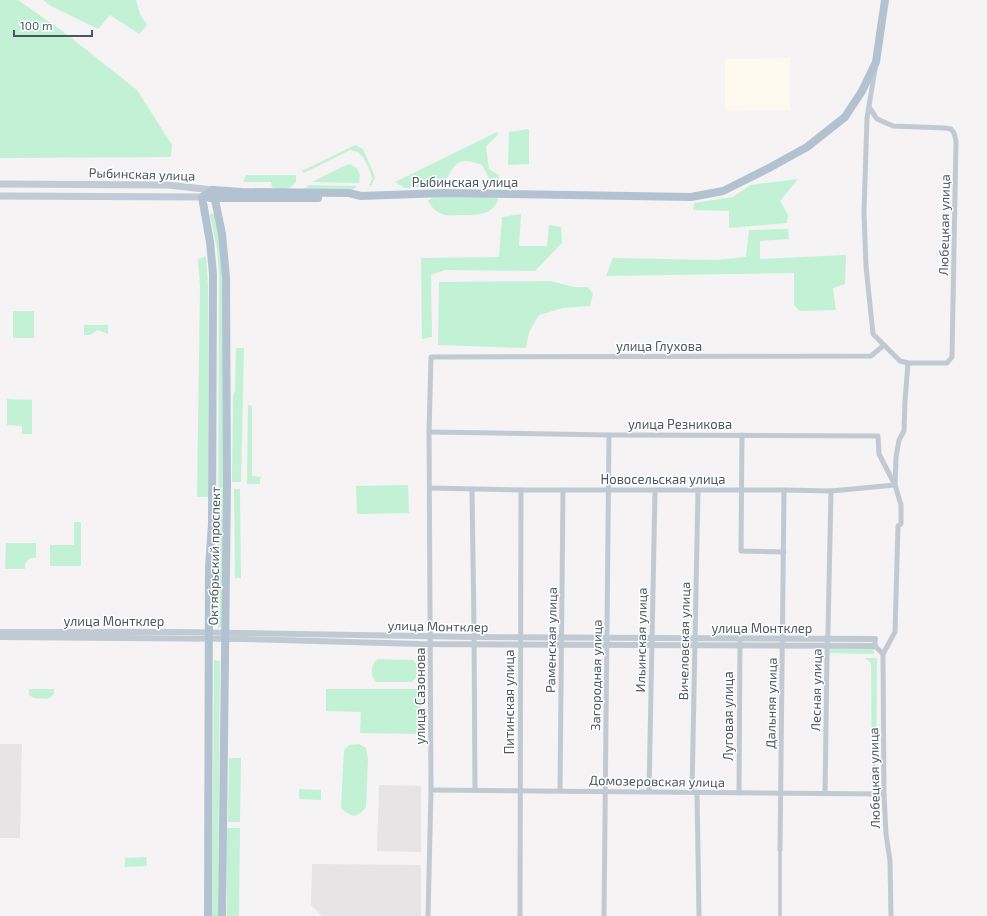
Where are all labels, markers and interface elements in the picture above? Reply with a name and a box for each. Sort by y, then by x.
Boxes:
scale bar [14,12,92,38]
text: 100 m [20,18,52,32]
street label: Рыбинская улица [88,164,196,184]
street label: Рыбинская улица [412,174,518,190]
street label: Любецкая улица [935,174,953,276]
street label: улица Глухова [616,338,702,354]
street label: улица Резникова [628,416,732,432]
street label: Новосельская улица [601,471,725,487]
street label: Октябрьский проспект [205,486,223,626]
street label: Вичеловская улица [675,582,693,700]
street label: Раменская улица [542,587,560,693]
street label: Ильинская улица [632,587,650,693]
street label: улица Монтклер [64,613,164,629]
street label: улица Монтклер [387,617,489,635]
street label: Загородная улица [587,619,605,731]
street label: улица Монтклер [712,620,812,636]
street label: улица Сазонова [412,647,428,745]
street label: Лесная улица [807,648,825,732]
street label: Питинская улица [501,650,517,754]
street label: Дальняя улица [762,657,780,749]
street label: Луговая улица [720,671,736,761]
street label: Любецкая улица [865,727,883,829]
street label: Домозеровская улица [589,772,725,790]

